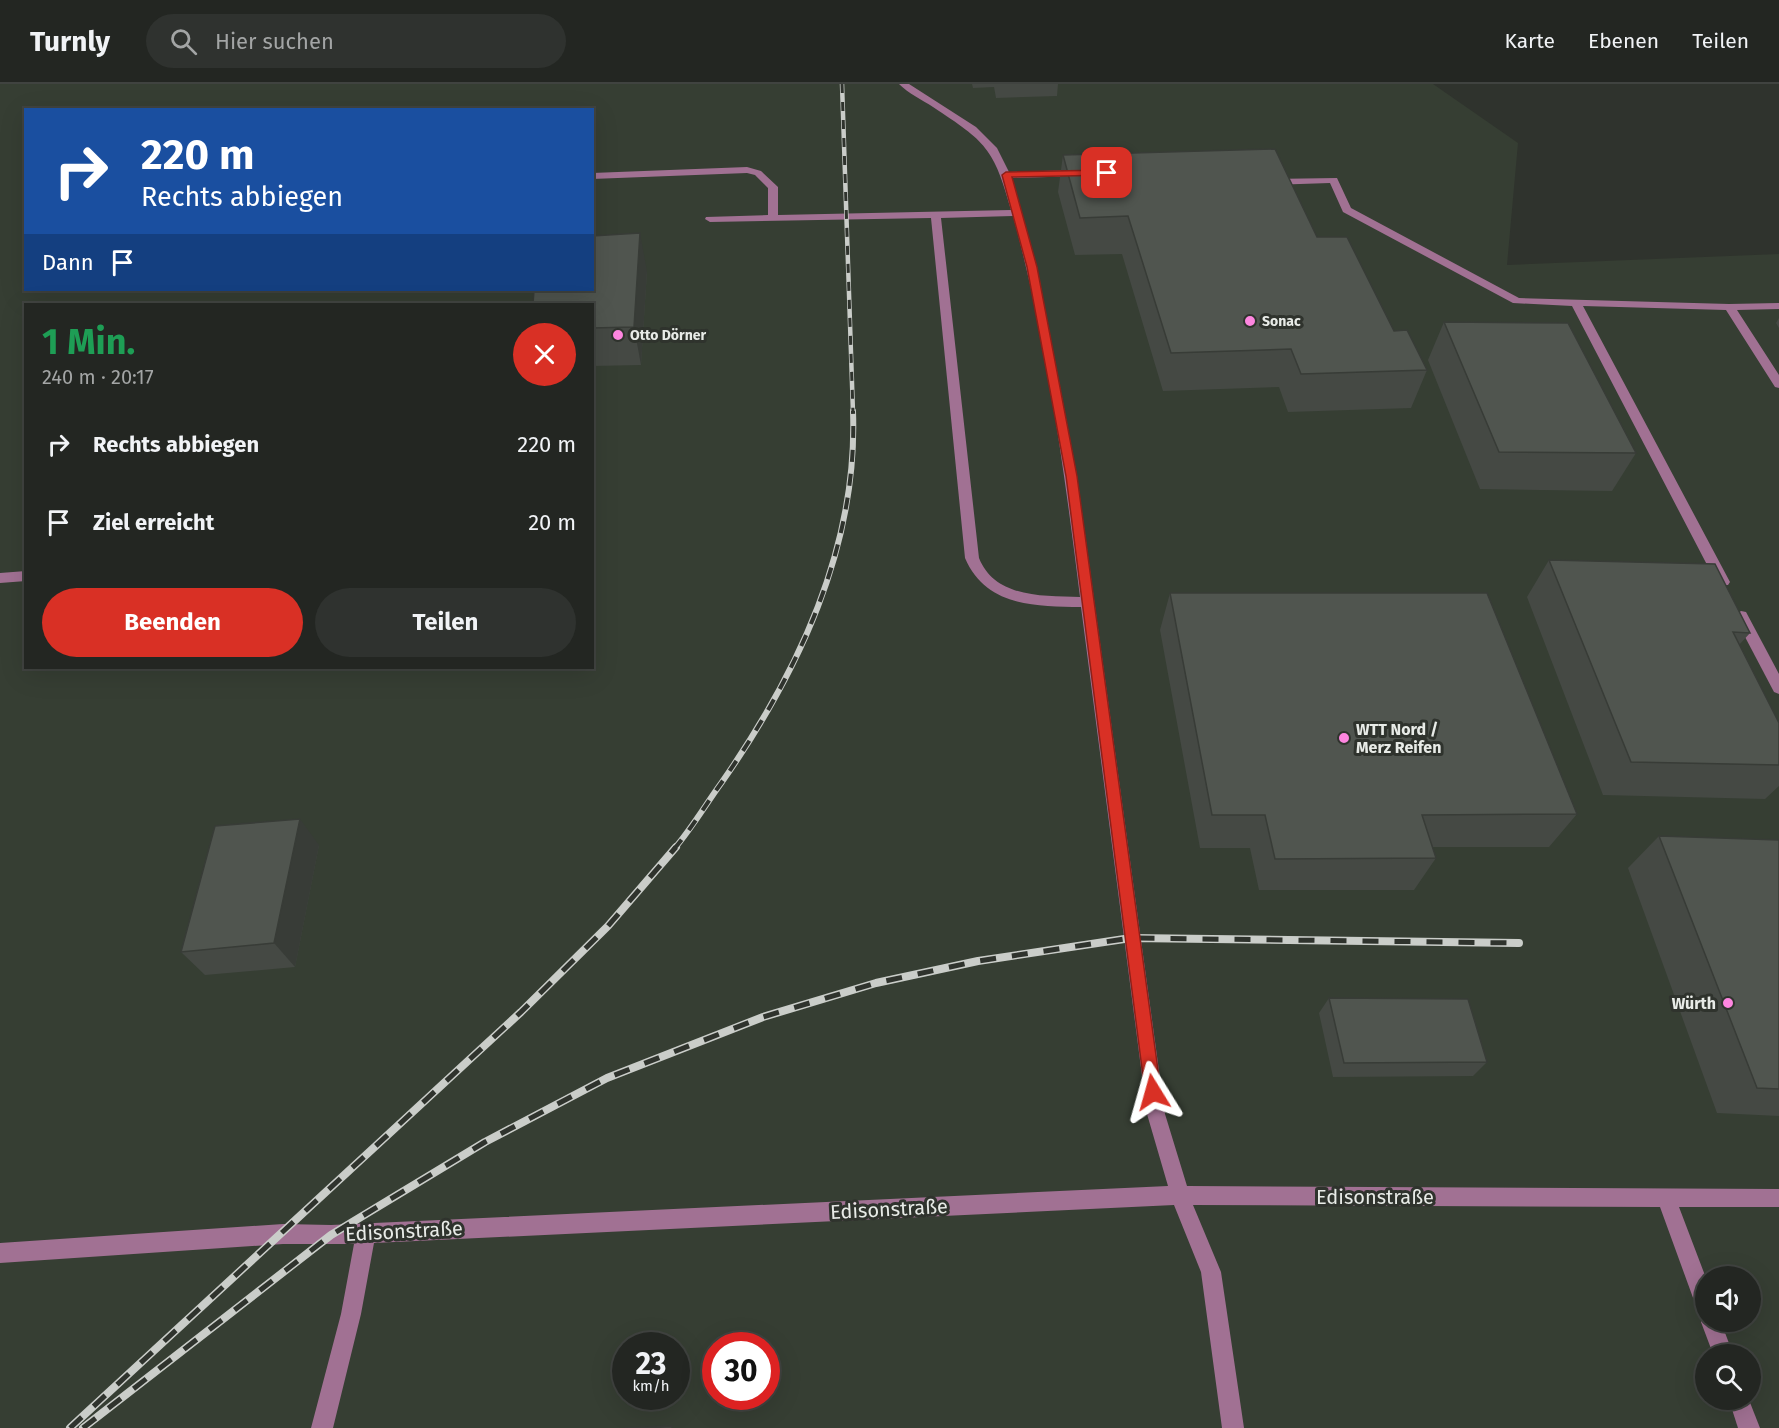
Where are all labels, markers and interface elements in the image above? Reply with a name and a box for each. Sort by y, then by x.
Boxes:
search box [146,14,566,68]
text: Turnly [30,25,110,58]
icon: search [167,25,200,58]
text: Hier suchen [215,28,334,55]
text: Karte [1504,28,1555,54]
text: Ebenen [1588,28,1659,54]
text: Teilen [1692,28,1749,54]
text: 220 m [141,130,254,180]
icon: right [42,132,120,210]
pin [1081,147,1132,198]
icon: arrive [1090,156,1123,189]
text: Rechts abbiegen [141,181,343,213]
icon: arrive [106,246,139,279]
text: Dann [42,249,94,276]
place label: Sonac [1262,313,1301,330]
marker: Sonac [1243,314,1257,328]
text: 1 Min. [42,320,135,364]
button: close [513,323,576,386]
place label: Otto Dörner [630,327,706,344]
marker: Otto Dörner [611,328,625,342]
text: 240 m · 20:17 [42,365,154,389]
icon: right [42,428,75,461]
text: Rechts abbiegen [93,431,259,458]
text: 220 m [517,431,576,458]
icon: arrive [42,506,75,539]
text: Ziel erreicht [93,509,214,536]
text: 20 m [528,509,576,536]
button: Beenden [42,588,303,657]
button: Teilen [315,588,576,657]
place label: WTT Nord / Merz Reifen [1356,720,1441,757]
marker: WTT Nord / Merz Reifen [1337,731,1351,745]
place label: Würth [1672,994,1716,1013]
marker: Würth [1721,996,1735,1010]
position arrow [1121,1060,1185,1124]
street label: Edisonstraße [1316,1185,1434,1209]
street label: Edisonstraße [830,1194,948,1224]
street label: Edisonstraße [345,1216,463,1246]
map controls [1695,1266,1761,1410]
button: sound [1695,1266,1761,1332]
speed limit sign: 30 [702,1332,780,1410]
button: search [1695,1344,1761,1410]
text: 23 [636,1346,666,1382]
text: km/h [632,1377,670,1395]

